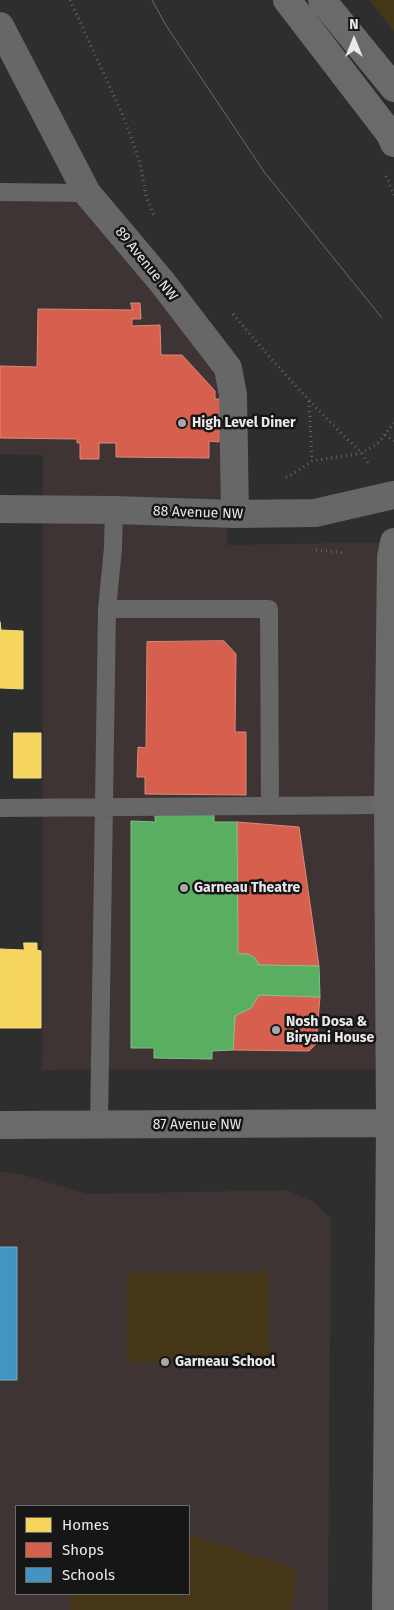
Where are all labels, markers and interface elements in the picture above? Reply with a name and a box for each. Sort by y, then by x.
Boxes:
north arrow [329,15,379,65]
text: N [349,16,359,33]
street label: 89 Avenue NW [111,224,181,304]
place label: High Level Diner [192,415,296,431]
marker: High Level Diner [176,417,188,429]
street label: 88 Avenue NW [153,503,243,523]
place label: Garneau Theatre [194,880,300,896]
marker: Garneau Theatre [178,882,190,894]
place label: Nosh Dosa & Biryani House [286,1014,374,1046]
marker: Nosh Dosa & Biryani House [270,1024,282,1036]
street label: 87 Avenue NW [153,1117,241,1133]
place label: Garneau School [175,1354,275,1370]
marker: Garneau School [159,1356,171,1368]
legend [15,1505,190,1595]
text: Homes [62,1516,109,1534]
text: Shops [62,1541,104,1559]
text: Schools [62,1566,115,1584]

